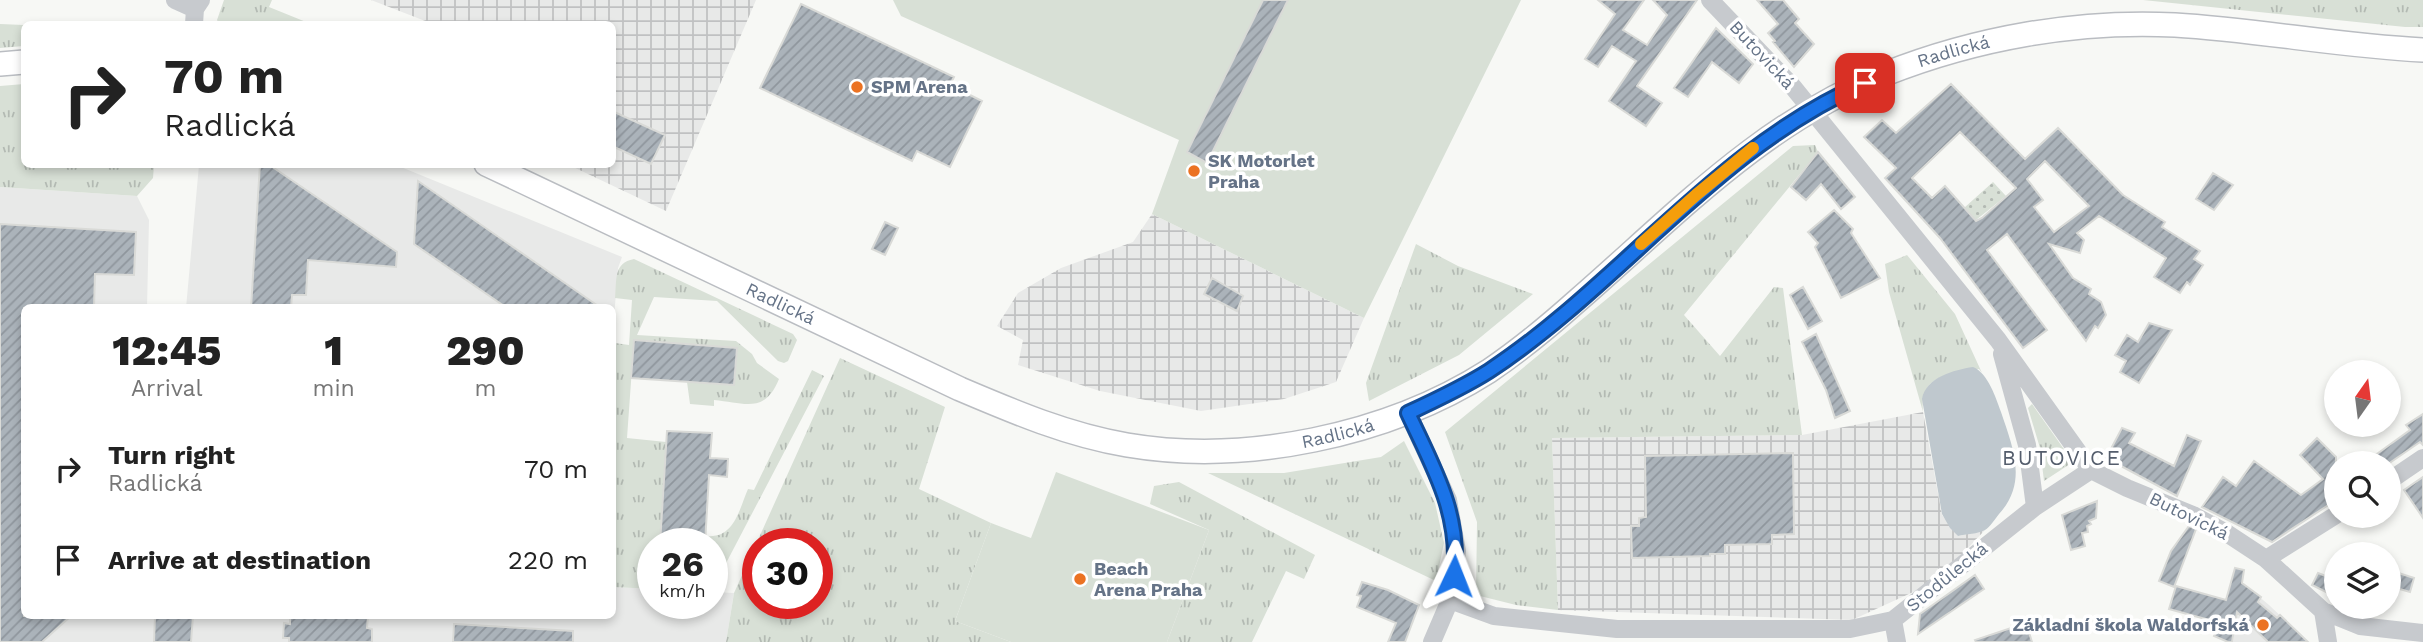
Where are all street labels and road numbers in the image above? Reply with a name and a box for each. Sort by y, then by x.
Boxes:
street label: Butovická [1725,16,1799,93]
street label: Radlická [1915,31,1992,71]
street label: Radlická [743,278,819,329]
street label: Radlická [1300,414,1377,452]
street label: Butovická [2146,487,2232,544]
street label: Stodůlecká [1902,537,1992,616]

